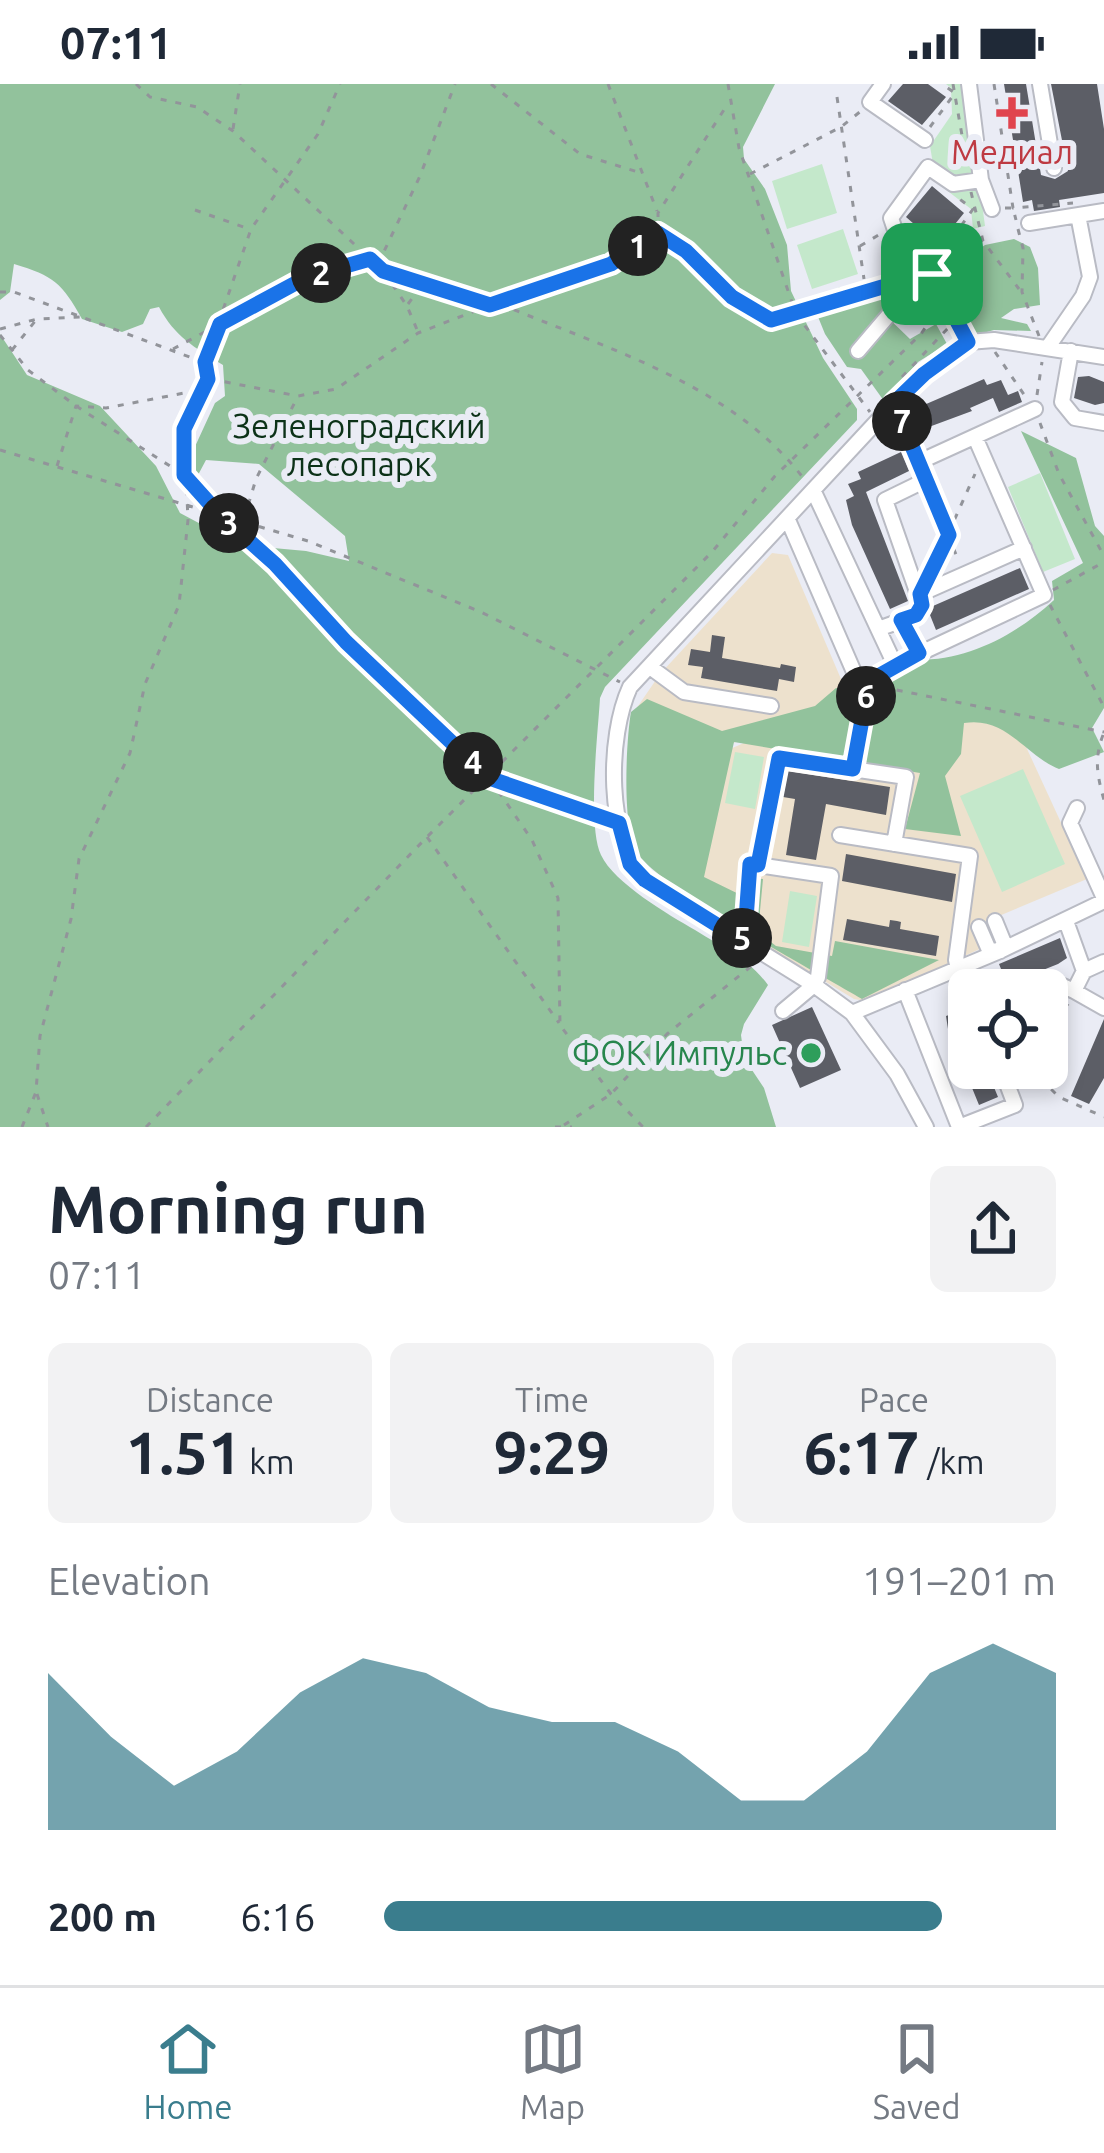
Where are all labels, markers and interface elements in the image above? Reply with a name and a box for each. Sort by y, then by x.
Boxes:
text: 07:11 [60,17,173,68]
marker: Медиал [999,100,1025,126]
place label: Медиал [951,133,1073,170]
pin: 1 [608,216,668,276]
pin [881,223,983,325]
text: 1 [629,227,647,264]
icon: arrive [899,241,965,307]
pin: 2 [291,243,351,303]
text: 2 [312,254,330,291]
pin: 7 [872,391,932,451]
text: 7 [893,402,911,439]
park label: Зеленоградский лесопарк [232,407,486,482]
pin: 3 [199,493,259,553]
text: 3 [220,504,238,541]
pin: 6 [836,666,896,726]
text: 6 [857,677,875,714]
pin: 4 [443,732,503,792]
text: 4 [464,743,482,780]
pin: 5 [712,908,772,968]
text: 5 [733,919,751,956]
map controls [948,969,1068,1089]
button: locate [948,969,1068,1089]
place label: ФОК Импульс [572,1034,787,1071]
marker: ФОК Импульс [798,1040,824,1066]
button: share [930,1166,1056,1292]
text: Morning run [48,1171,428,1245]
text: 07:11 [48,1253,146,1296]
text: Distance [146,1381,274,1418]
text: Time [515,1381,589,1418]
text: Pace [859,1381,929,1418]
text: 1.51 [126,1418,242,1485]
text: 9:29 [494,1418,610,1485]
text: 6:17 [803,1418,920,1485]
text: km [242,1443,294,1480]
text: /km [920,1443,985,1480]
text: Elevation [48,1559,211,1602]
text: 191–201 m [862,1559,1056,1602]
text: 200 m [48,1895,157,1938]
text: 6:16 [240,1895,316,1938]
tab: Home [144,2016,233,2125]
tab: Map [520,2016,586,2125]
tab: Saved [873,2016,960,2125]

